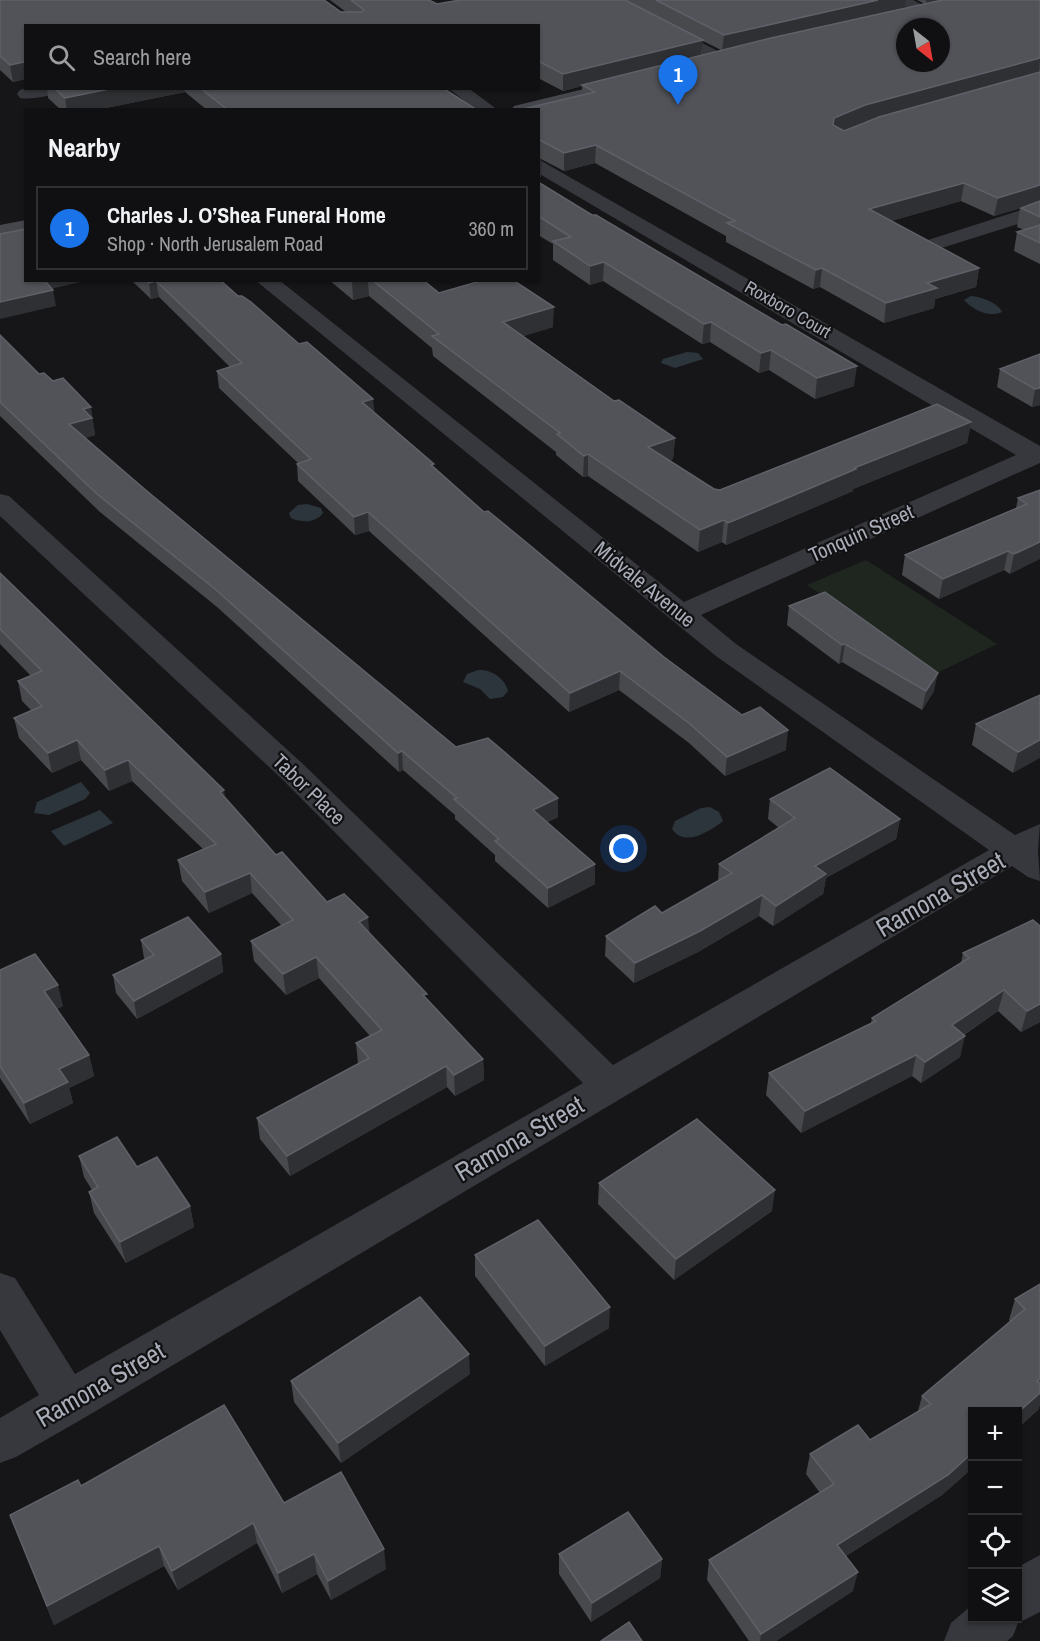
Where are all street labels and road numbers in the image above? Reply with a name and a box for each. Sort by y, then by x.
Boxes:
street label: Roxboro Court [740,274,836,344]
street label: Tonquin Street [804,497,918,569]
street label: Midvale Avenue [588,534,702,634]
street label: Tabor Place [266,747,352,831]
street label: Ramona Street [869,843,1011,945]
street label: Ramona Street [448,1087,590,1189]
street label: Ramona Street [29,1333,171,1435]

